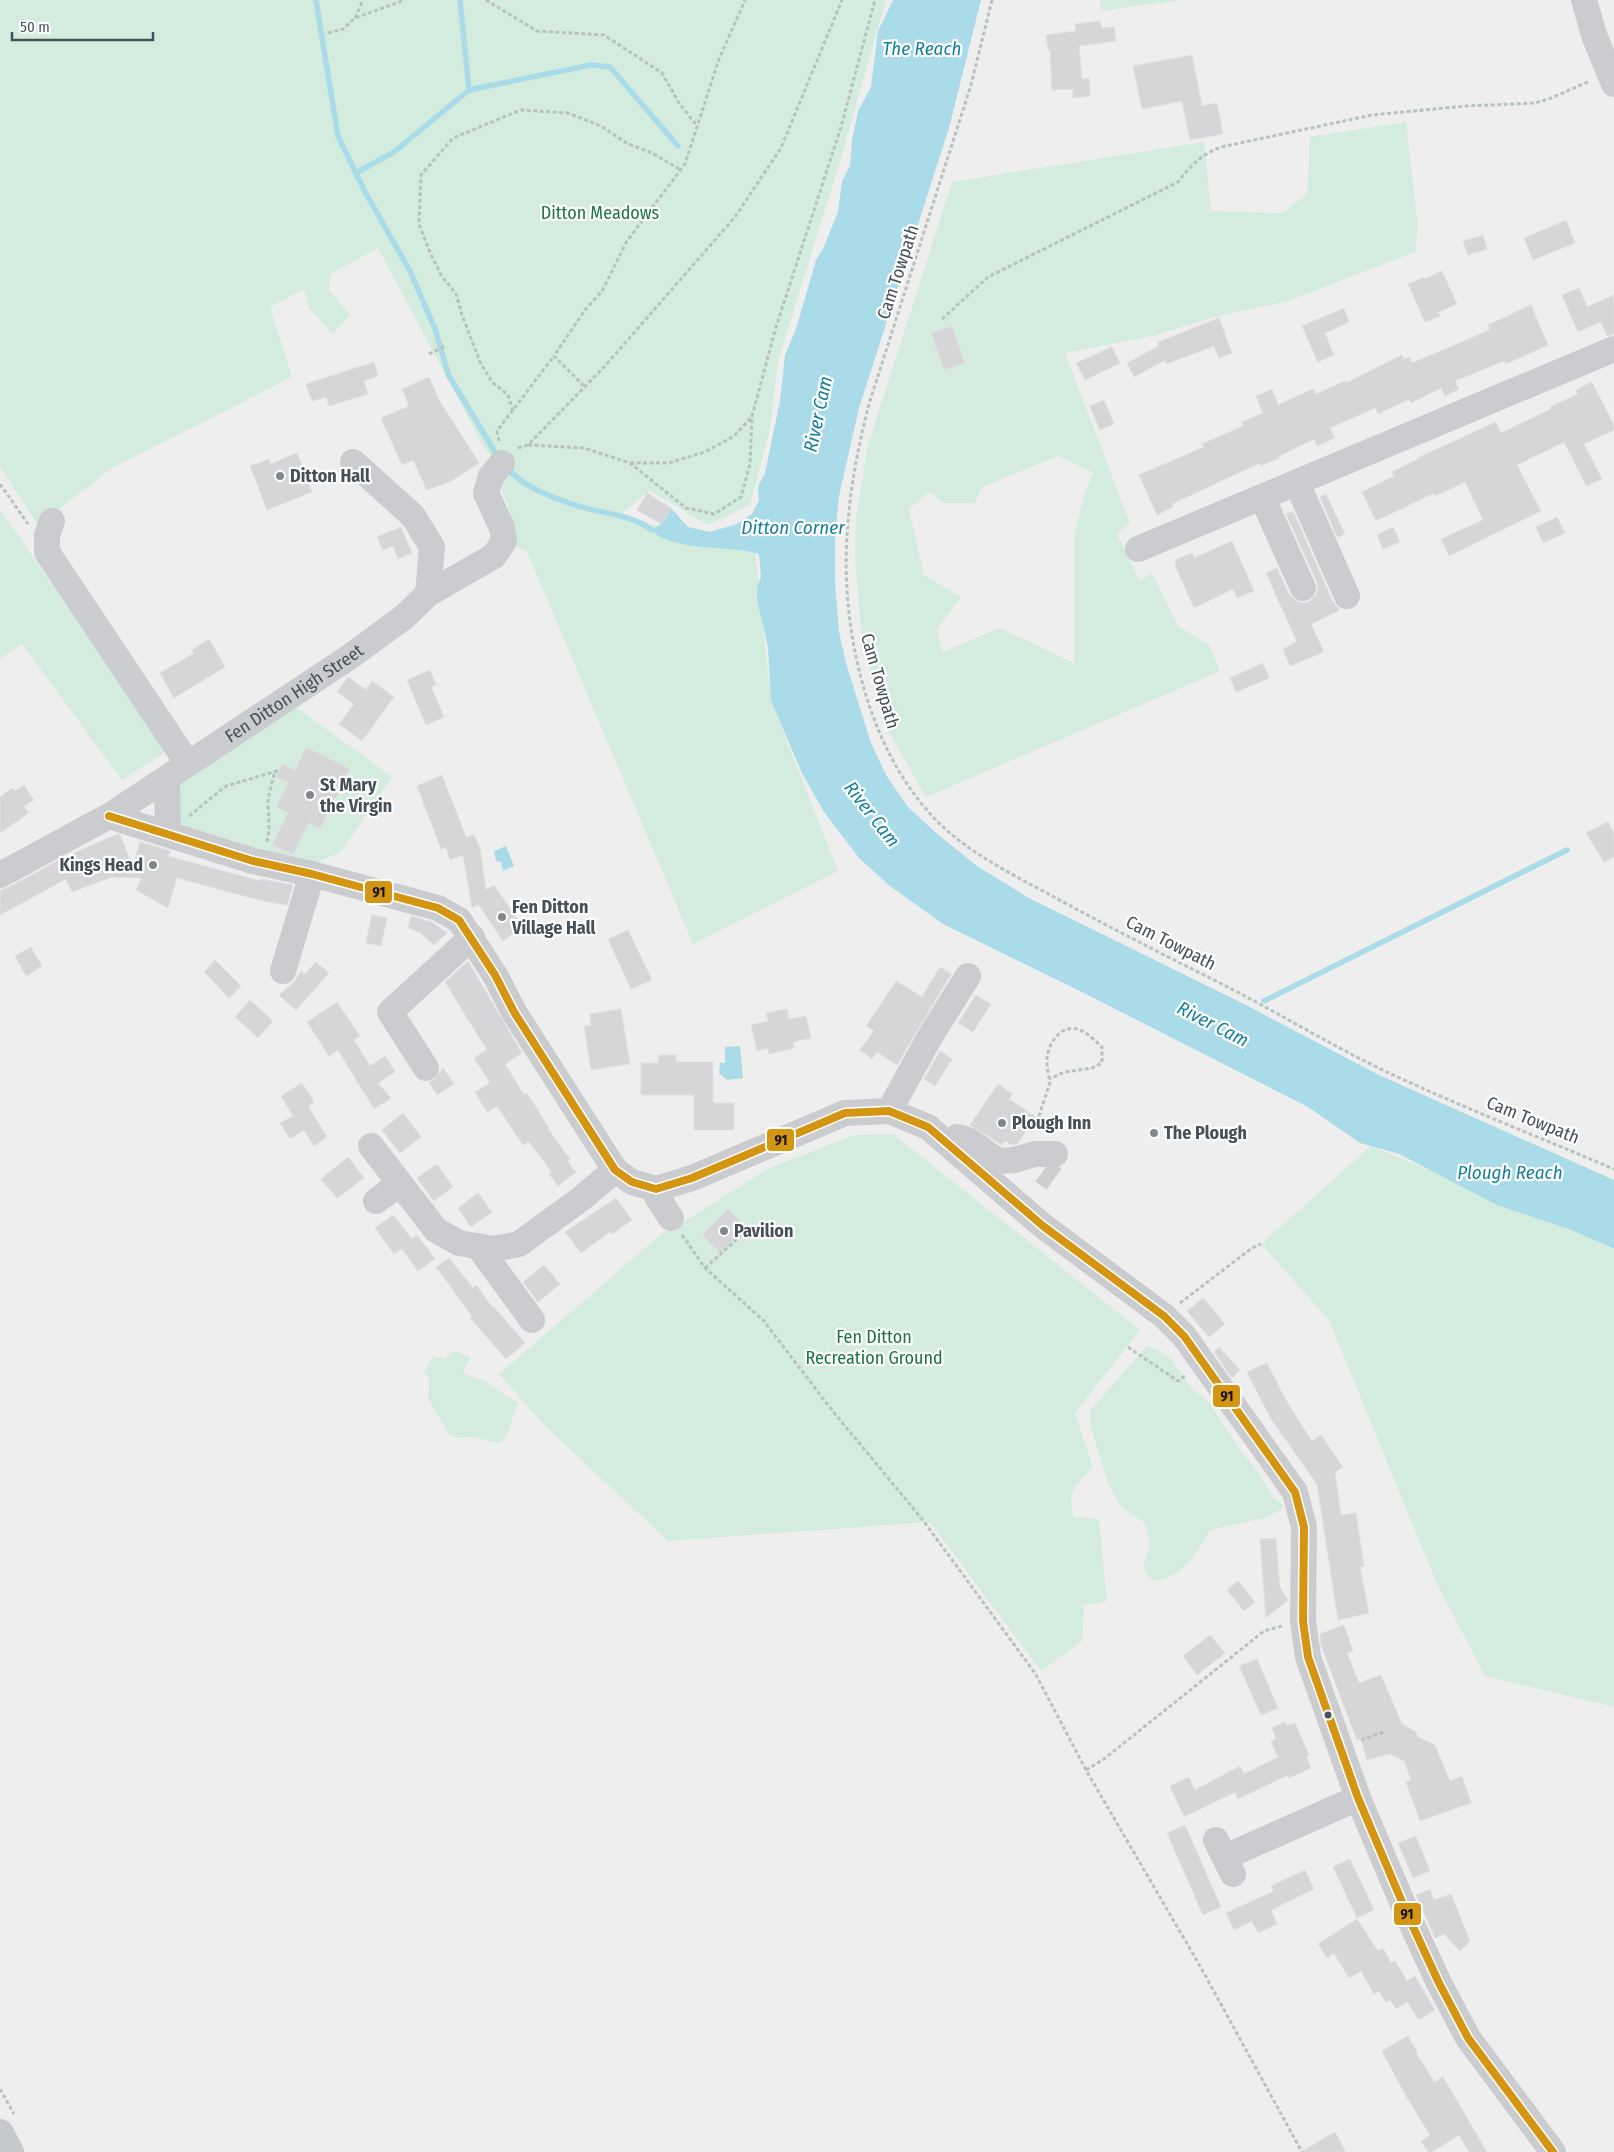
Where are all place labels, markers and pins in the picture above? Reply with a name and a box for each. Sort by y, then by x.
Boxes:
place label: Ditton Hall [290,465,370,487]
marker: Ditton Hall [274,470,286,482]
place label: St Mary the Virgin [320,774,392,817]
marker: St Mary the Virgin [304,789,316,801]
place label: Kings Head [59,854,143,876]
marker: Kings Head [147,859,159,871]
place label: Fen Ditton Village Hall [511,896,596,939]
marker: Fen Ditton Village Hall [496,911,508,923]
place label: Plough Inn [1012,1112,1091,1134]
marker: Plough Inn [996,1117,1008,1129]
place label: The Plough [1164,1122,1247,1144]
marker: The Plough [1148,1127,1160,1139]
place label: Pavilion [734,1220,793,1242]
marker: Pavilion [718,1225,730,1237]
unlabelled marker [1323,1710,1333,1720]

